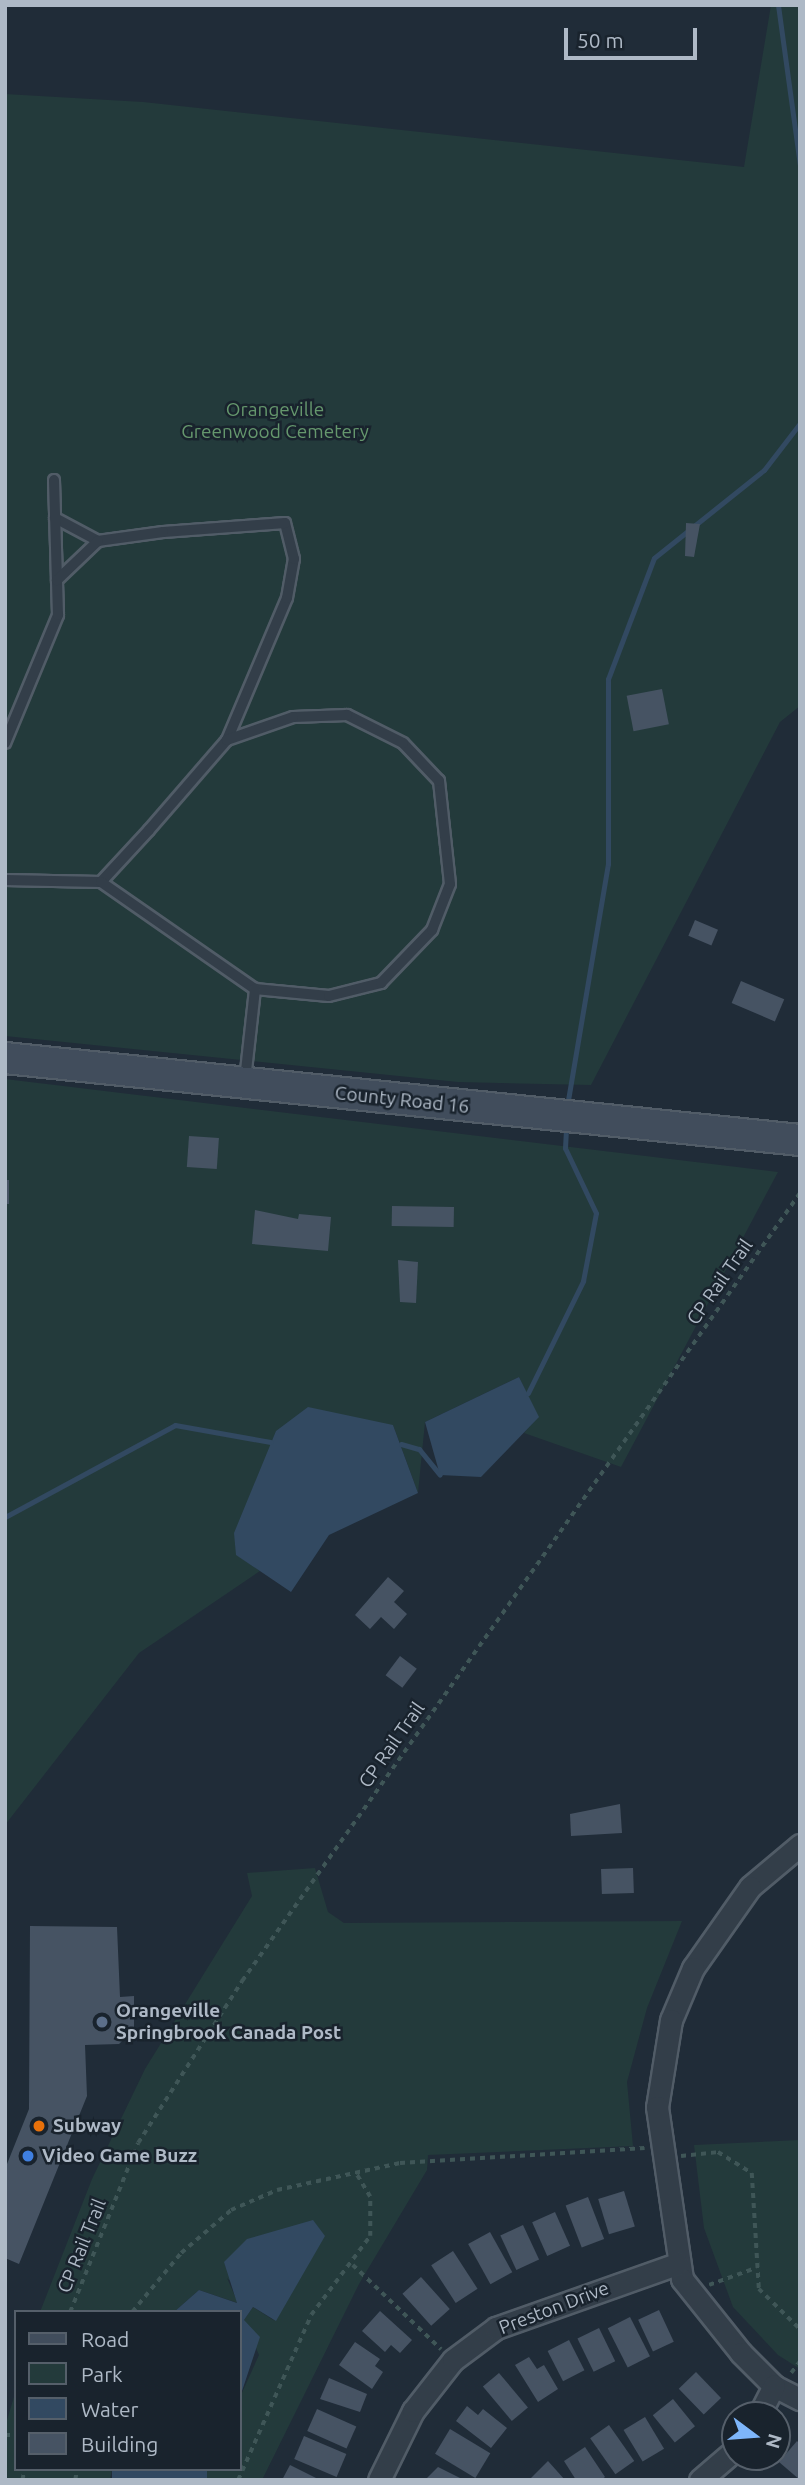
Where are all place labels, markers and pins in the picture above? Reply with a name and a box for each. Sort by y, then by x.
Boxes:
place label: Orangeville Springbrook Canada Post [116,2000,341,2044]
marker: Orangeville Springbrook Canada Post [94,2014,110,2030]
place label: Subway [53,2115,121,2137]
marker: Subway [31,2118,47,2134]
place label: Video Game Buzz [42,2145,197,2167]
marker: Video Game Buzz [20,2148,36,2164]

